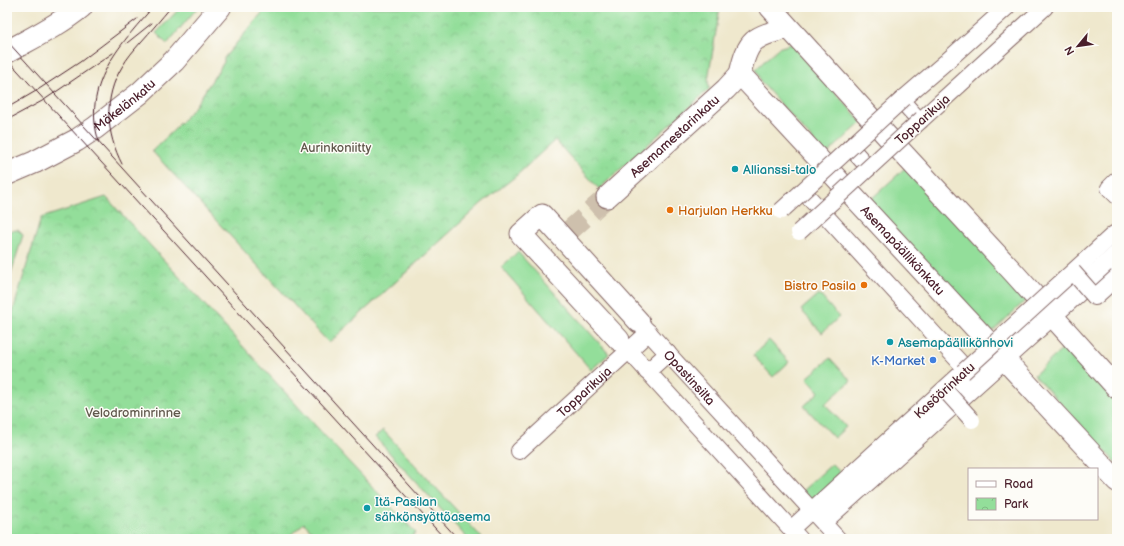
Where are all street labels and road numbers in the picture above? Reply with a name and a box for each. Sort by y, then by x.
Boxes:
street label: Mäkelänkatu [91,76,159,135]
street label: Topparikuja [892,91,953,148]
street label: Asemamestarinkatu [627,92,723,181]
street label: Asemapäällikönkatu [857,203,948,299]
street label: Opastinsilta [660,347,718,409]
street label: Kasöörinkatu [911,359,978,422]
street label: Topparikuja [554,363,615,421]

